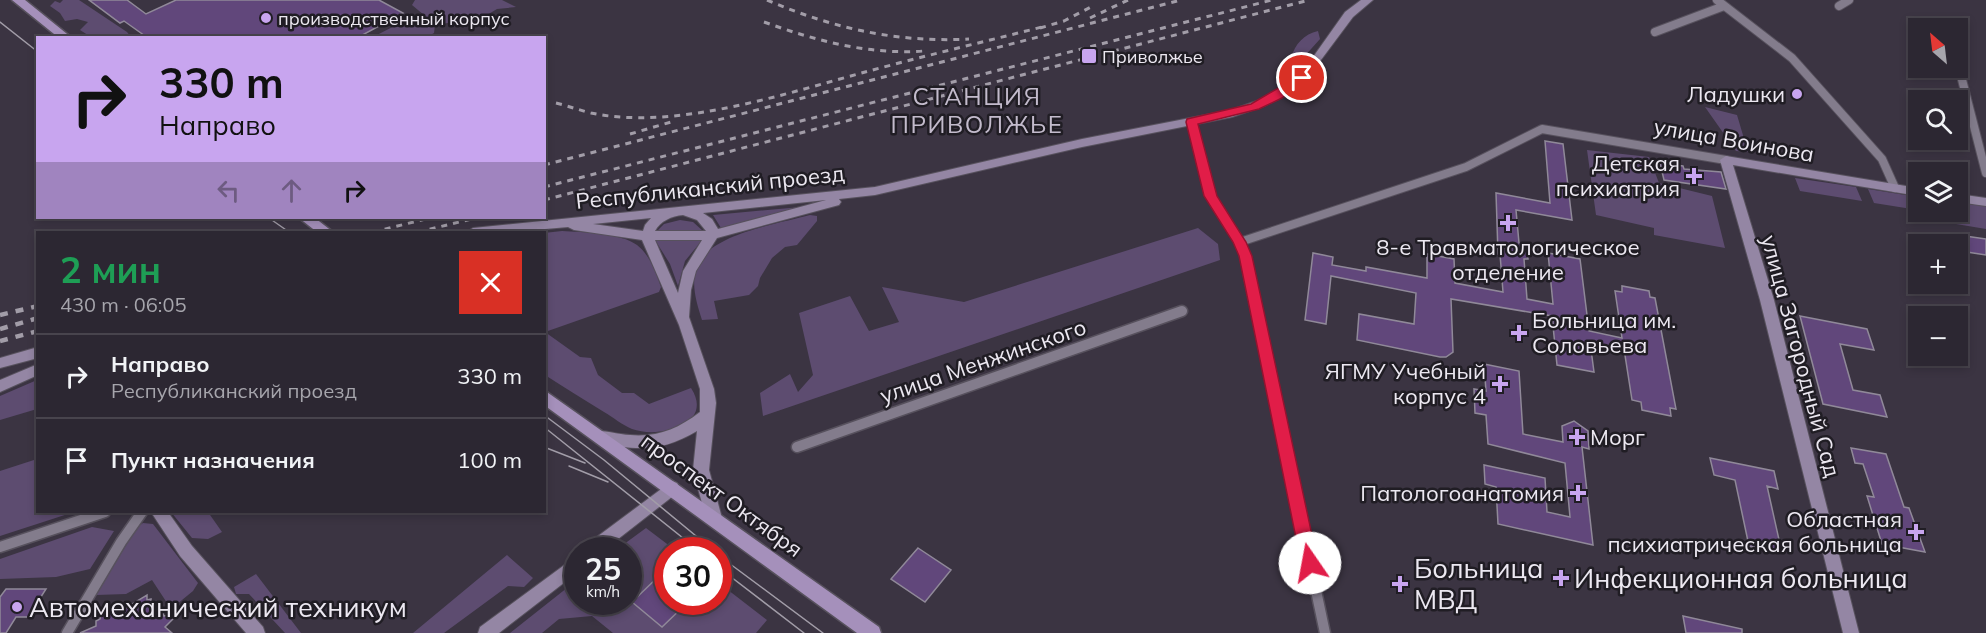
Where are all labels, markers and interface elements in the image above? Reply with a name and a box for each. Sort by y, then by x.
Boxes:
place label: производственный корпус [278,7,510,30]
marker: производственный корпус [259,11,273,25]
north arrow [1908,18,1968,78]
map controls [1908,18,1968,366]
place label: Приволжье [1102,45,1203,68]
marker: Приволжье [1080,47,1098,65]
pin [1276,52,1327,103]
text: 330 m [159,56,284,109]
icon: right [60,60,138,138]
icon: arrive [1285,61,1318,94]
place label: Ладушки [1687,80,1785,108]
district label: СТАНЦИЯ ПРИВОЛЖЬЕ [891,81,1063,139]
marker: Ладушки [1790,87,1804,101]
button: search [1908,90,1968,150]
text: Направо [159,108,276,142]
street label: улица Воинова [1652,112,1816,168]
place label: Детская психиатрия [1556,149,1680,202]
street label: Республиканский проезд [574,159,846,215]
button: layers [1908,162,1968,222]
marker: Детская психиатрия [1685,167,1703,185]
icon: left [212,174,245,207]
icon: ahead [275,174,308,207]
icon: right [338,174,371,207]
marker: 8-е Травматологическое отделение [1499,214,1517,232]
street label: улица Загородный Сад [1755,232,1847,480]
place label: 8-е Травматологическое отделение [1376,233,1640,286]
button: + [1908,234,1968,294]
text: 2 мин [60,247,161,292]
button: close [459,251,522,314]
text: 430 m · 06:05 [60,292,186,317]
place label: Больница им. Соловьева [1532,306,1676,359]
button: − [1908,306,1968,366]
street label: улица Менжинского [876,313,1090,409]
marker: Больница им. Соловьева [1510,324,1528,342]
text: Направо [111,350,209,378]
place label: ЯГМУ Учебный корпус 4 [1325,357,1486,410]
icon: right [60,360,93,393]
text: 330 m [457,362,522,390]
marker: ЯГМУ Учебный корпус 4 [1491,375,1509,393]
text: Республиканский проезд [111,378,357,403]
place label: Морг [1590,423,1645,451]
street label: проспект Октября [636,427,808,563]
marker: Морг [1568,428,1586,446]
icon: arrive [60,444,93,477]
text: Пункт назначения [111,446,315,474]
text: 100 m [457,446,522,474]
place label: Патологоанатомия [1360,479,1564,507]
marker: Патологоанатомия [1569,484,1587,502]
place label: Областная психиатрическая больница [1607,505,1902,558]
marker: Областная психиатрическая больница [1907,523,1925,541]
position arrow [1278,531,1342,595]
speed limit sign: 30 [654,537,732,615]
text: 25 [585,550,621,588]
place label: Больница МВД [1414,551,1544,616]
place label: Инфекционная больница [1574,561,1908,595]
marker: Инфекционная больница [1552,569,1570,587]
marker: Больница МВД [1391,575,1409,593]
text: km/h [586,582,620,601]
place label: Автомеханический техникум [29,590,407,624]
marker: Автомеханический техникум [10,600,24,614]

